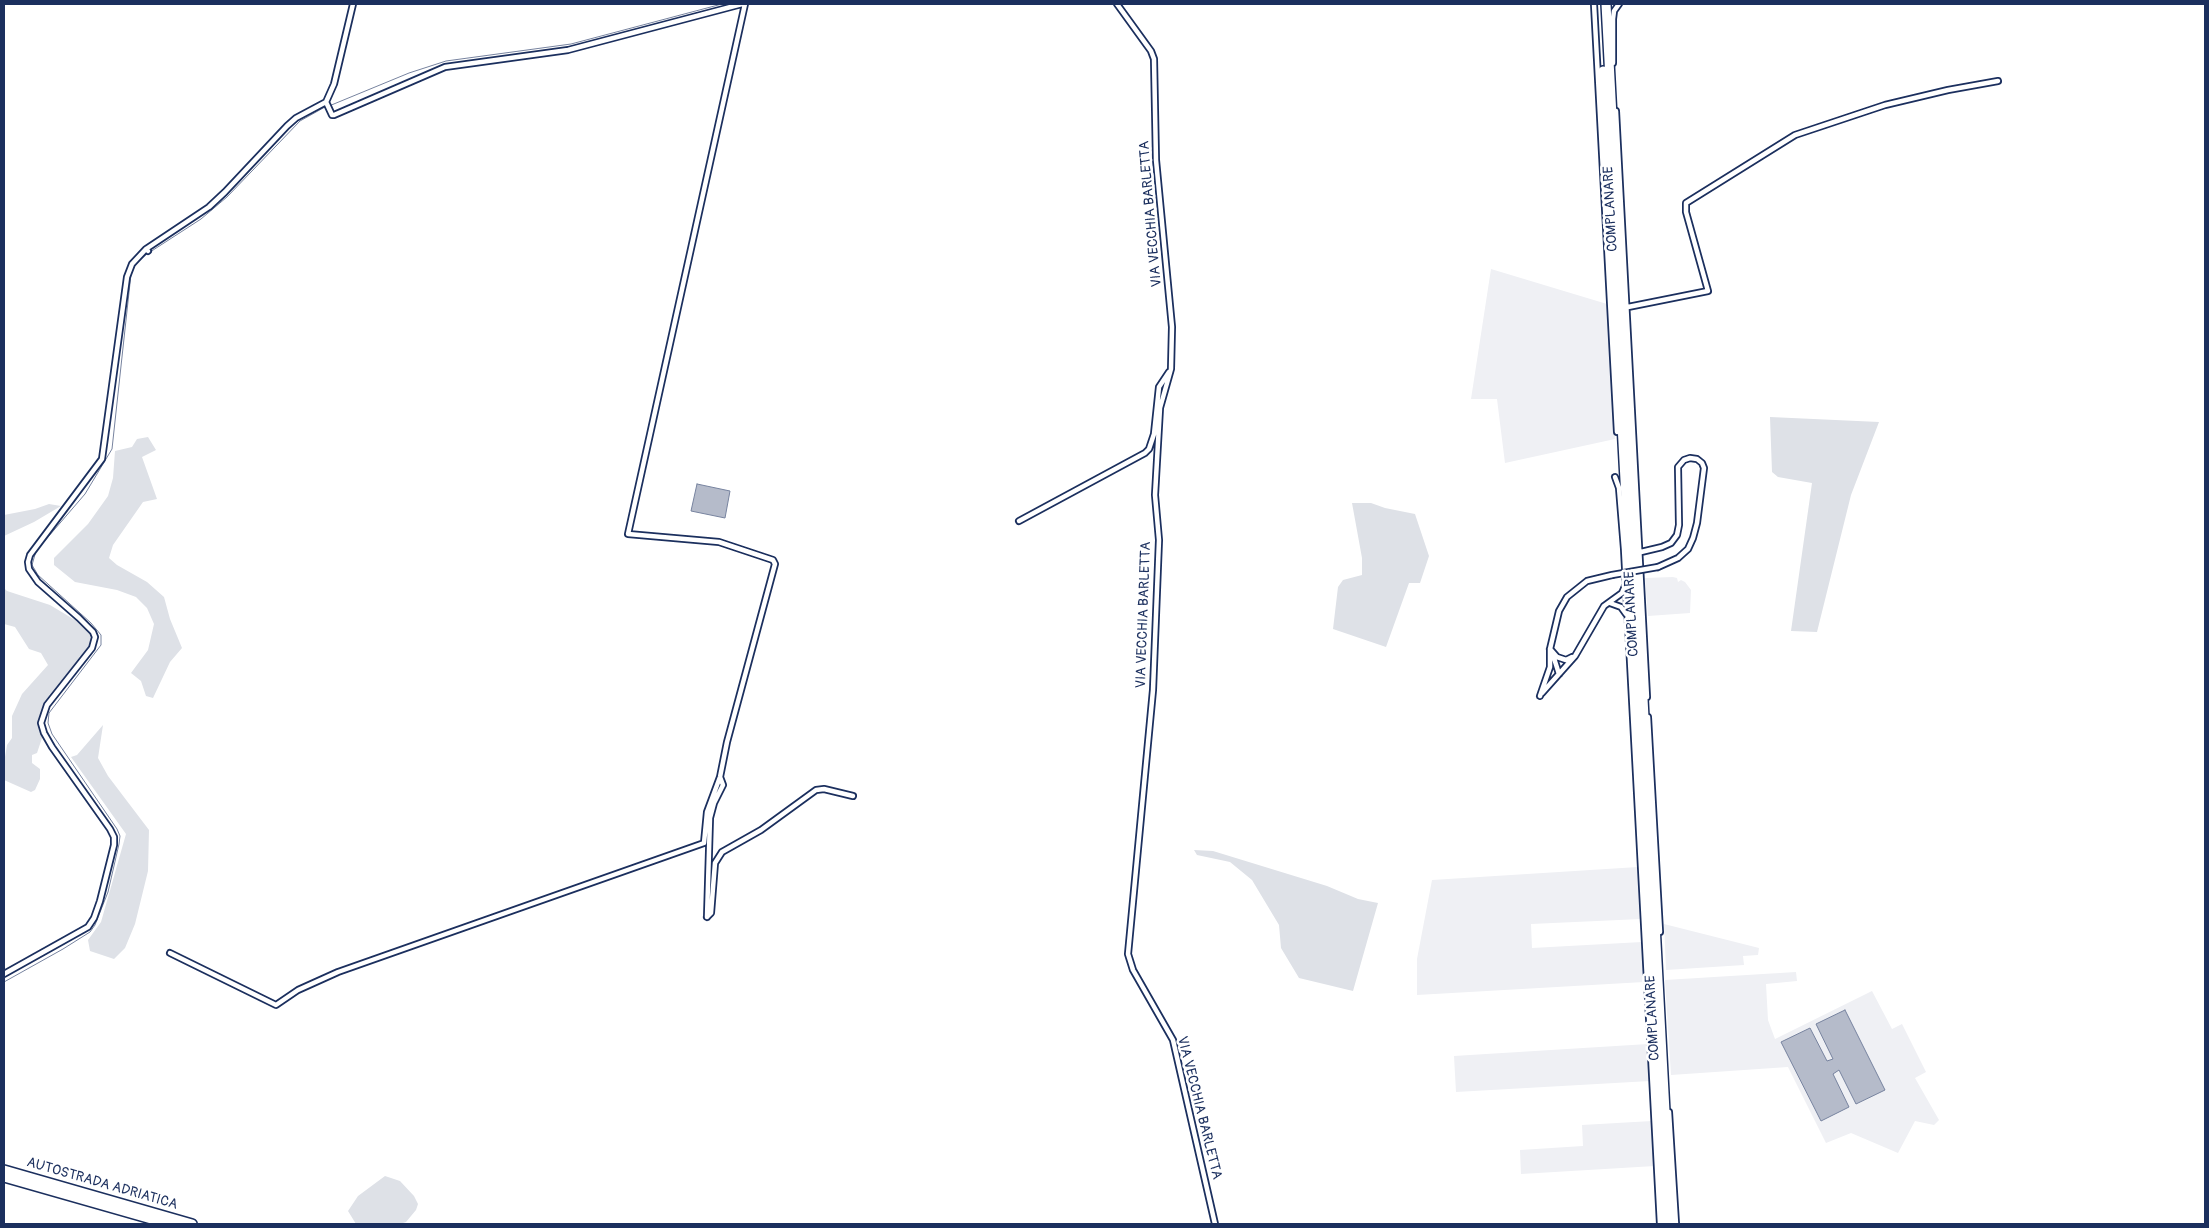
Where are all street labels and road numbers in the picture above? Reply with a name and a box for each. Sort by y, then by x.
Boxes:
street label: VIA VECCHIA BARLETTA [1136,140,1166,288]
street label: COMPLANARE [1600,166,1622,252]
street label: VIA VECCHIA BARLETTA [1133,541,1155,689]
street label: COMPLANARE [1621,571,1643,657]
street label: COMPLANARE [1642,975,1664,1061]
street label: VIA VECCHIA BARLETTA [1173,1035,1225,1181]
street label: AUTOSTRADA ADRIATICA [25,1154,179,1214]

